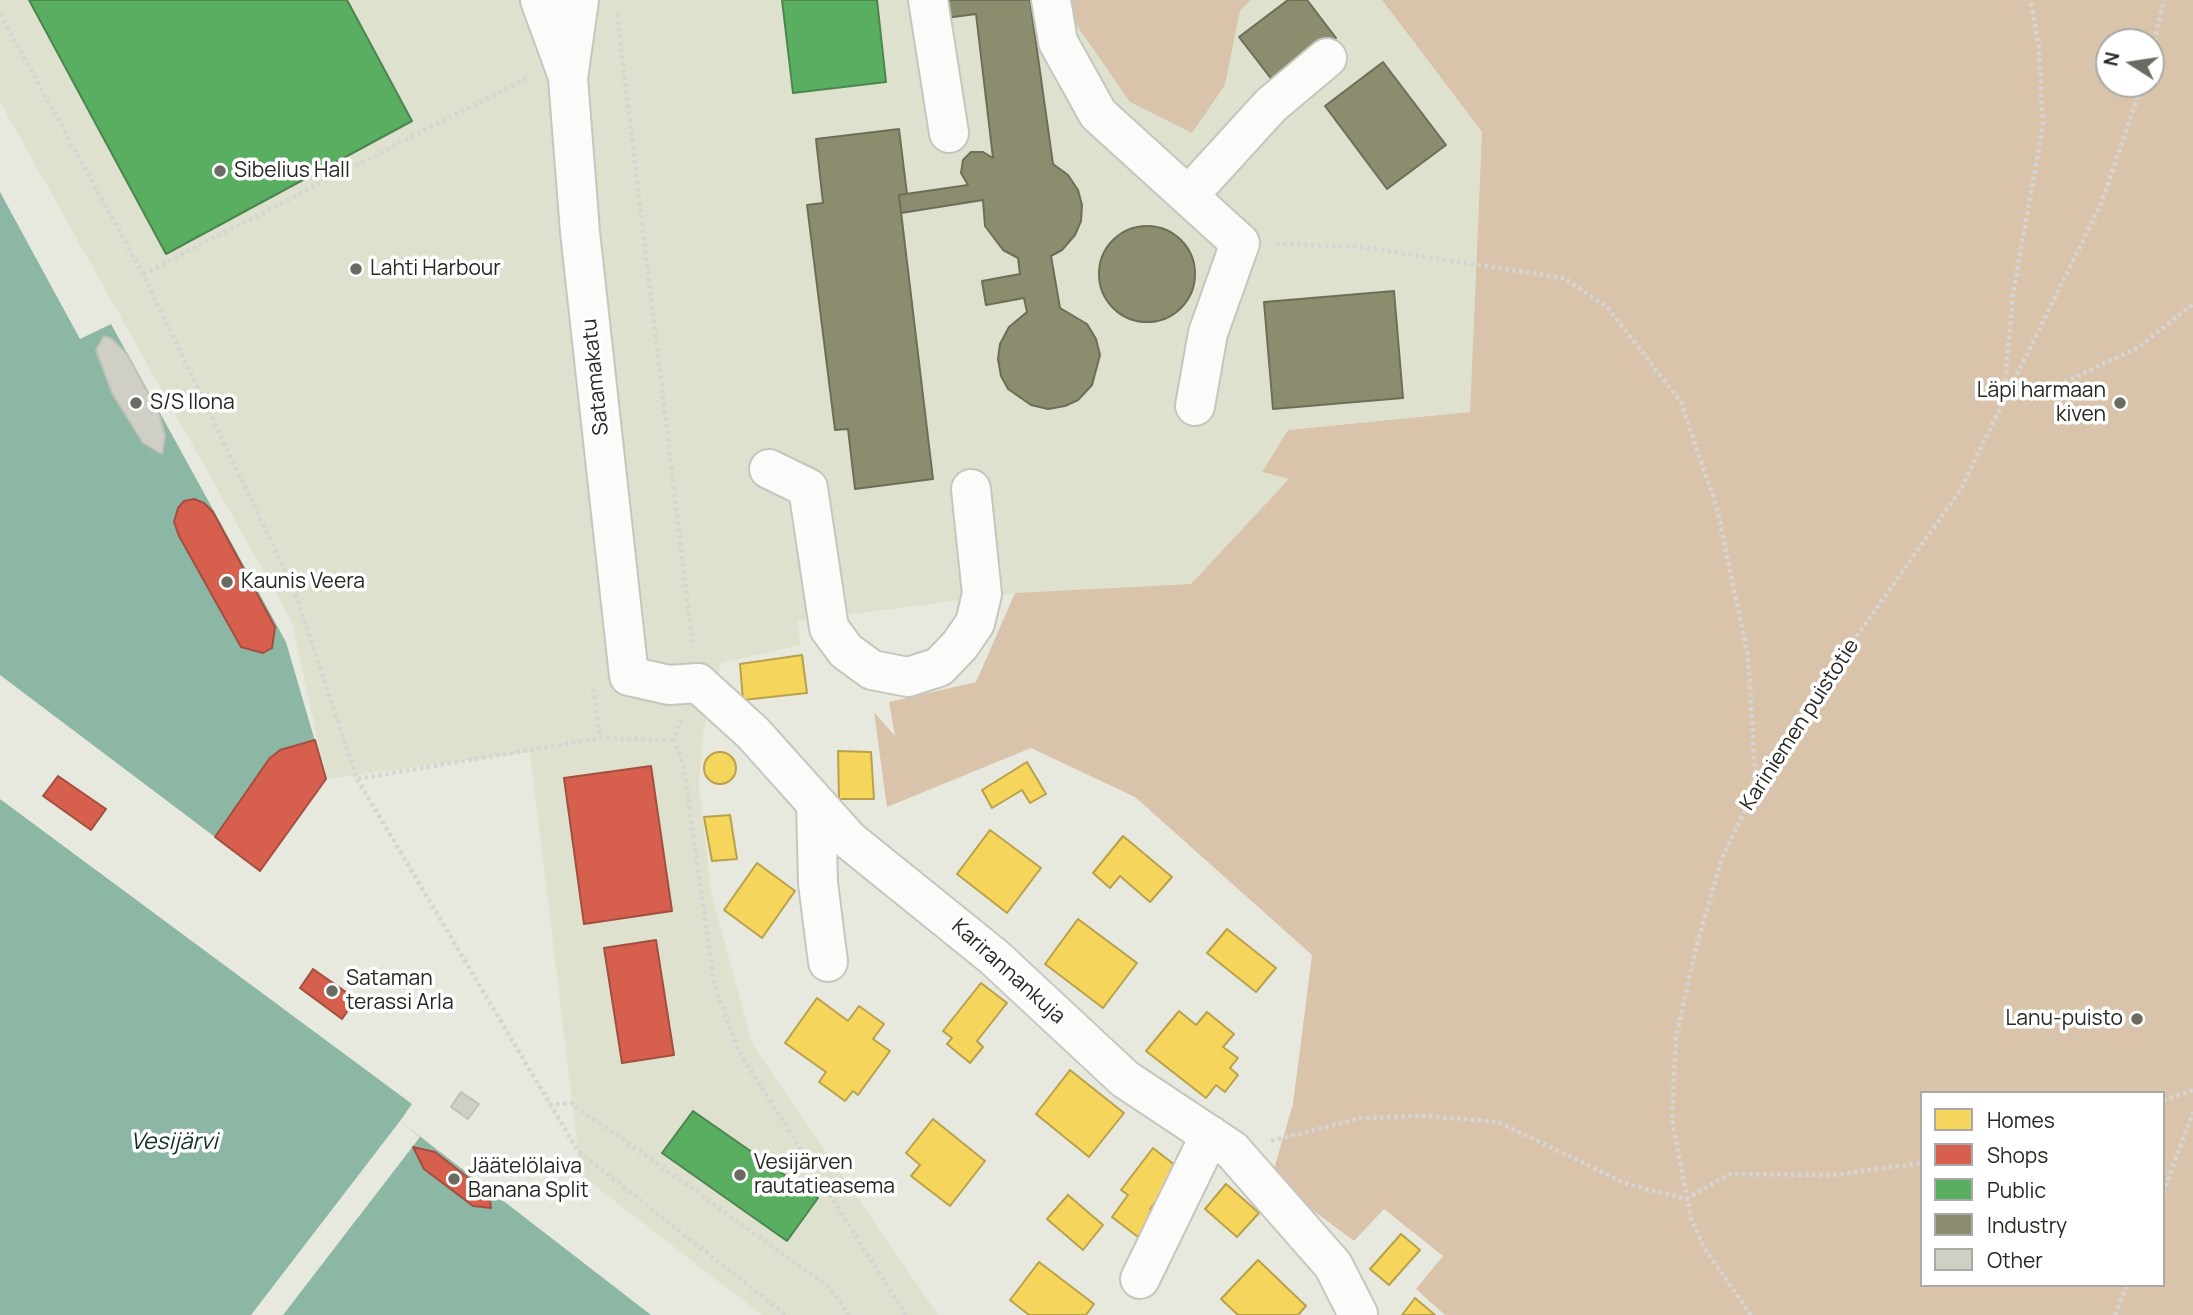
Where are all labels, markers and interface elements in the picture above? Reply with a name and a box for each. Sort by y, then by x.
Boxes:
north arrow [2095,28,2165,98]
text: N [2097,50,2126,68]
place label: Sibelius Hall [234,158,350,184]
marker: Sibelius Hall [212,163,228,179]
place label: Lahti Harbour [370,256,501,282]
marker: Lahti Harbour [348,261,364,277]
street label: Satamakatu [577,317,615,437]
place label: Läpi harmaan kiven [1977,378,2106,428]
place label: S/S Ilona [150,390,235,416]
marker: S/S Ilona [128,395,144,411]
marker: Läpi harmaan kiven [2112,395,2128,411]
place label: Kaunis Veera [241,569,365,595]
marker: Kaunis Veera [219,574,235,590]
street label: Kariniemen puistotie [1735,635,1865,815]
street label: Karirannankuja [946,914,1070,1030]
place label: Sataman terassi Arla [346,966,454,1016]
marker: Sataman terassi Arla [324,983,340,999]
place label: Lanu-puisto [2006,1006,2123,1032]
marker: Lanu-puisto [2129,1011,2145,1027]
legend [1920,1091,2165,1287]
text: Homes [1987,1106,2055,1134]
water label: Vesijärvi [130,1129,218,1157]
text: Shops [1987,1141,2048,1169]
place label: Vesijärven rautatieasema [754,1150,895,1200]
place label: Jäätelölaiva Banana Split [468,1154,589,1204]
marker: Vesijärven rautatieasema [732,1167,748,1183]
marker: Jäätelölaiva Banana Split [446,1171,462,1187]
text: Public [1987,1176,2046,1204]
text: Industry [1987,1211,2067,1239]
text: Other [1987,1246,2043,1274]

